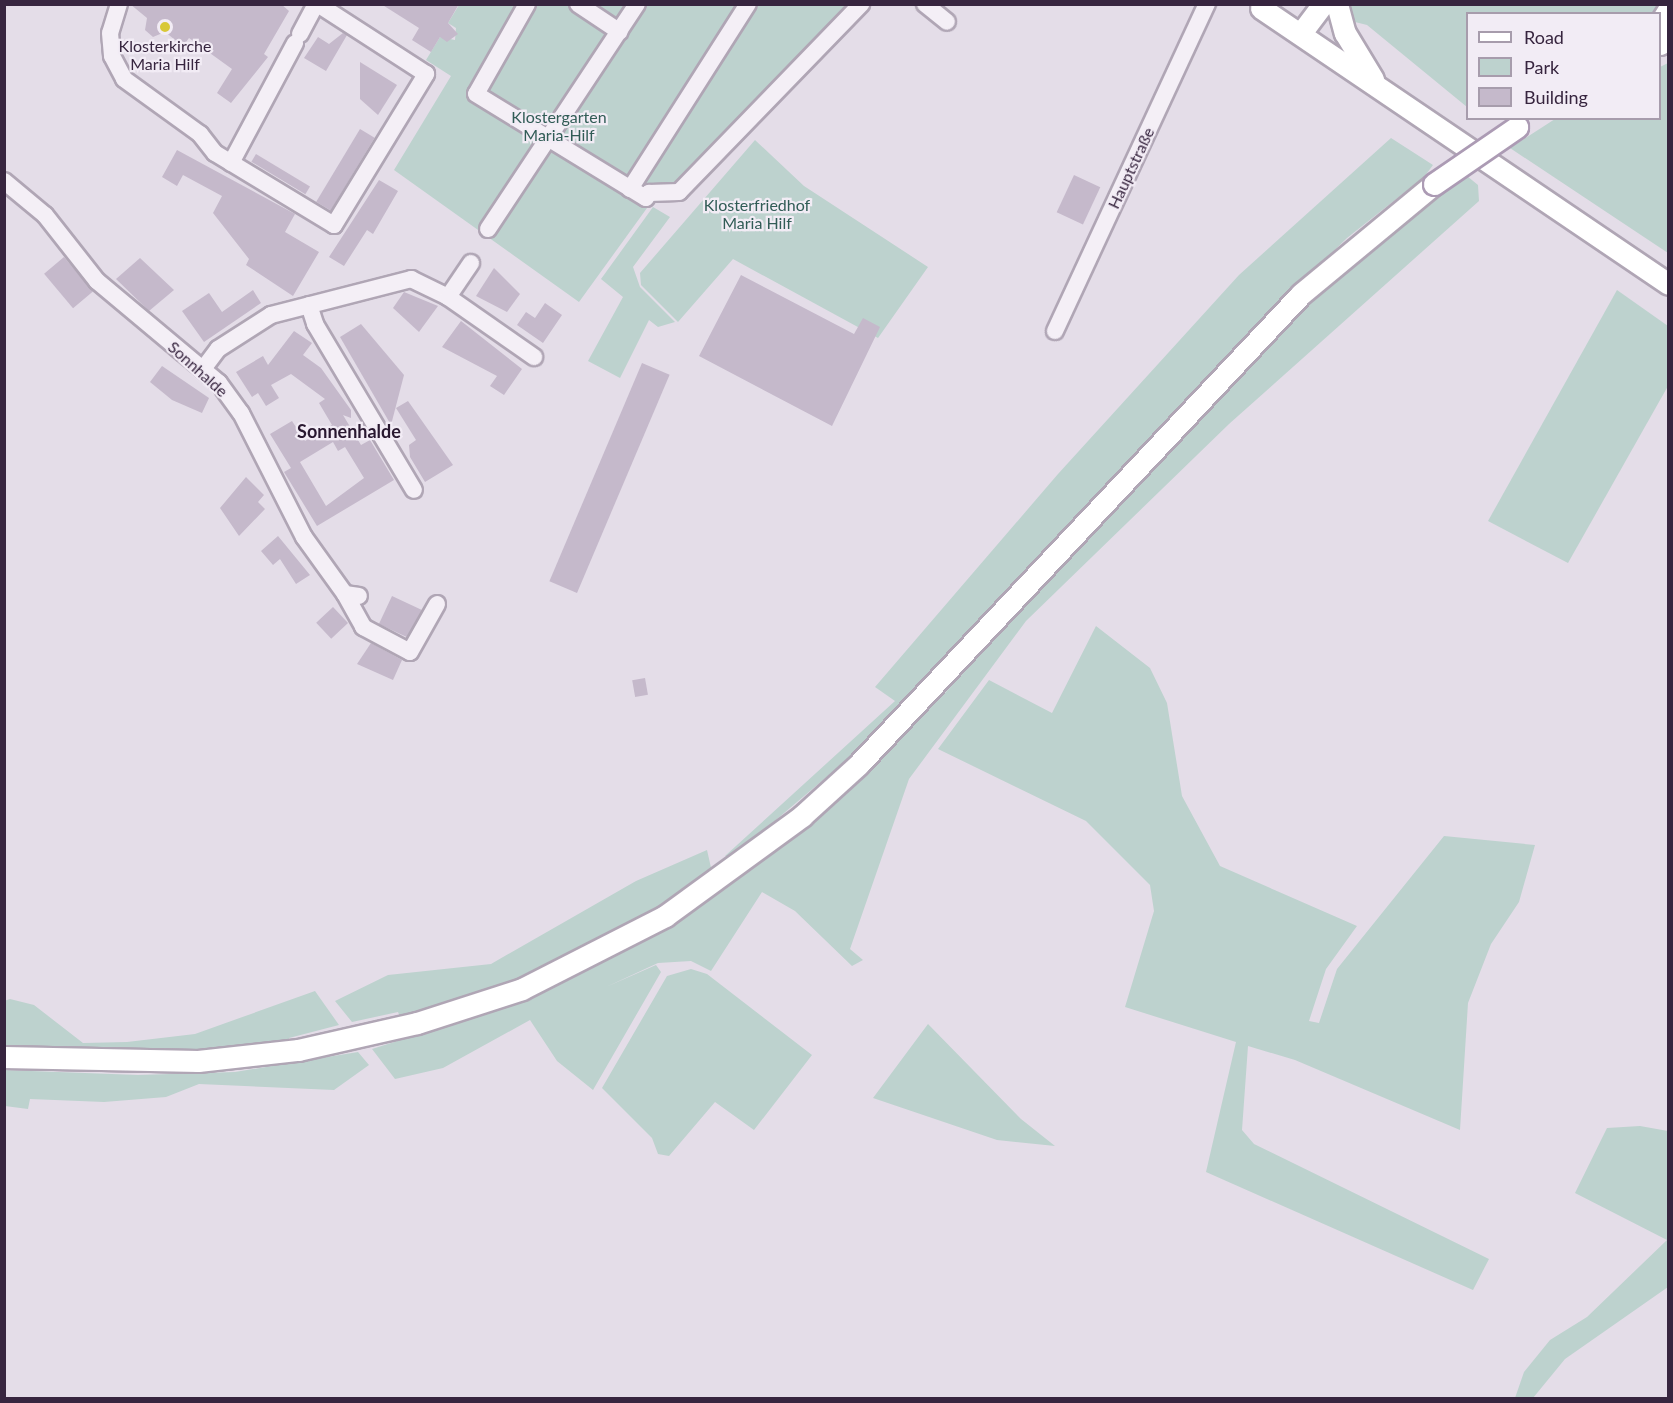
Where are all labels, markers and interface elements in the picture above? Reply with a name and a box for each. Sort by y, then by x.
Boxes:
legend [1466,12,1661,120]
marker: Klosterkirche Maria Hilf [158,20,172,34]
text: Road [1524,26,1564,48]
place label: Klosterkirche Maria Hilf [119,36,211,74]
text: Park [1524,56,1559,78]
text: Building [1524,86,1588,108]
park label: Klostergarten Maria-Hilf [511,107,607,145]
street label: Hauptstraße [1104,124,1158,212]
park label: Klosterfriedhof Maria Hilf [704,195,810,233]
street label: Sonnhalde [164,337,232,401]
district label: Sonnenhalde [297,420,401,442]

